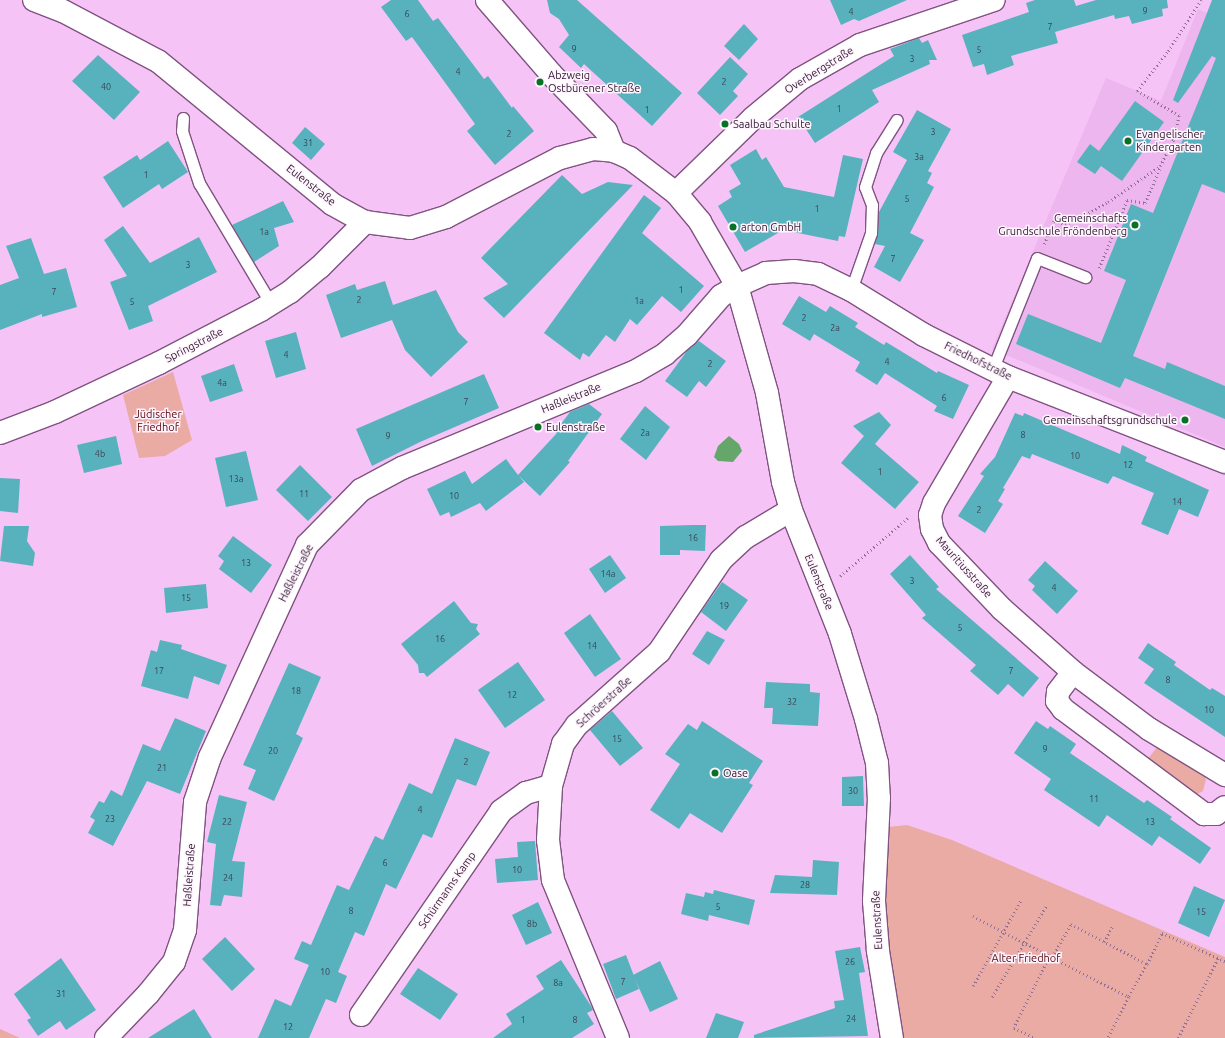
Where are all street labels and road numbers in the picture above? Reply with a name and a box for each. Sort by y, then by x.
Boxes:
street label: Overbergstraße [782,44,856,96]
street label: Eulenstraße [284,162,338,208]
street label: Springstraße [163,325,225,365]
street label: Friedhofstraße [942,339,1014,383]
street label: Haßleistraße [539,380,603,416]
street label: Mauritiusstraße [933,534,995,600]
street label: Haßleistraße [276,542,316,604]
street label: Eulenstraße [802,552,836,612]
street label: Schröerstraße [574,674,634,730]
street label: Haßleistraße [180,843,198,907]
street label: Schürmanns Kamp [416,849,478,931]
street label: Eulenstraße [869,890,885,950]

